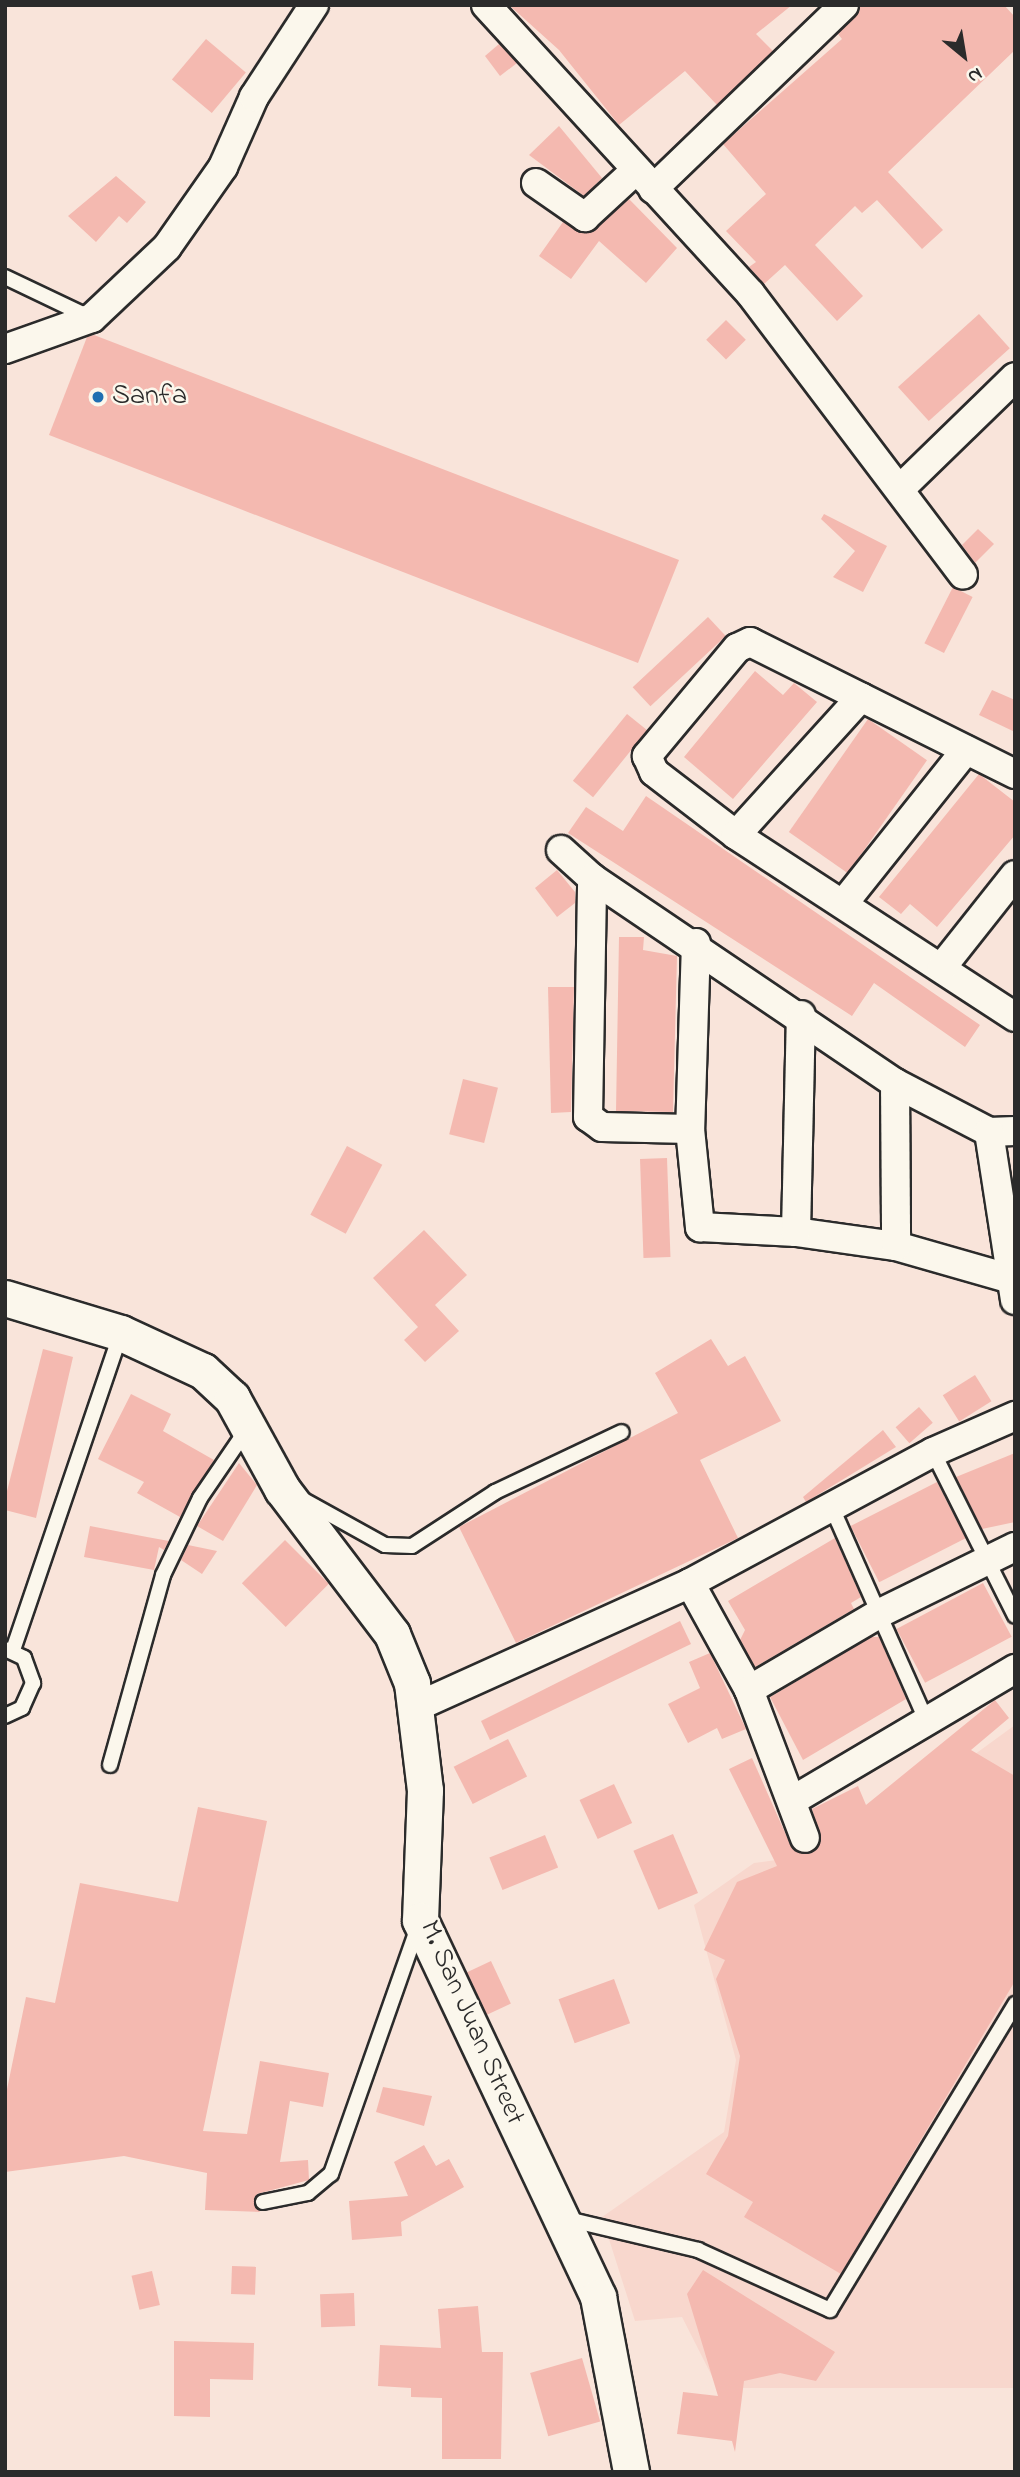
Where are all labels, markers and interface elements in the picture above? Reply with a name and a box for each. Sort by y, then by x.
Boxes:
north arrow [929,21,999,91]
text: N [962,60,987,90]
place label: Sanfa [112,380,187,414]
marker: Sanfa [90,389,106,405]
street label: M. San Juan Street [411,1916,531,2130]

